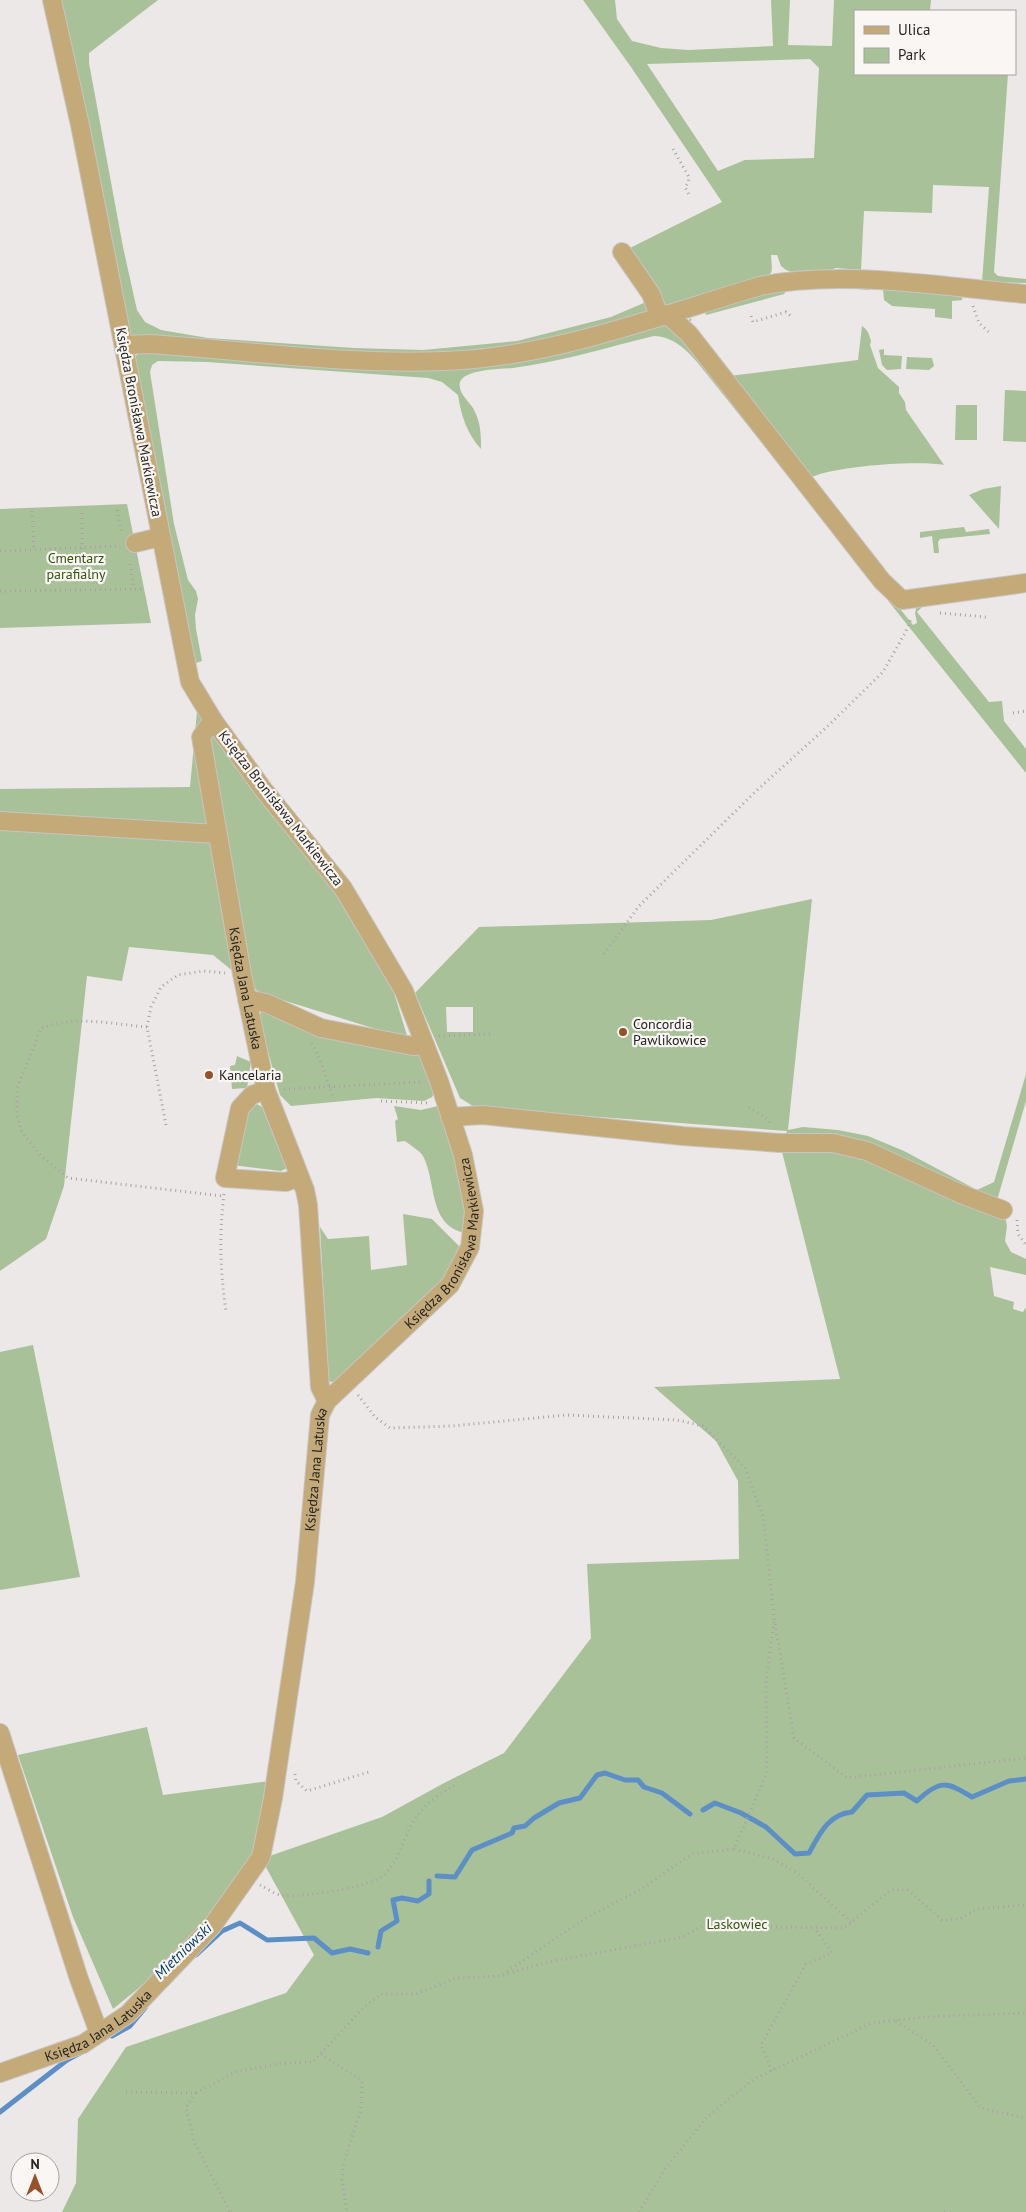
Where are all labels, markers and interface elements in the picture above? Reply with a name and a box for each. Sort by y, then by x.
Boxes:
legend [854,10,1016,75]
text: Ulica [898,20,930,39]
text: Park [898,45,926,64]
street label: Księdza Bronisława Markiewicza [112,326,166,518]
park label: Cmentarz parafialny [47,549,106,583]
street label: Księdza Bronisława Markiewicza [215,727,347,889]
street label: Księdza Jana Latuska [225,925,266,1051]
place label: Concordia Pawlikowice [633,1015,706,1049]
marker: Concordia Pawlikowice [617,1026,629,1038]
place label: Kancelaria [219,1066,281,1084]
marker: Kancelaria [203,1069,215,1081]
street label: Księdza Bronisława Markiewicza [400,1156,483,1333]
street label: Księdza Jana Latuska [301,1404,332,1532]
park label: Laskowiec [707,1915,768,1933]
water label: Mietniowski [150,1918,216,1983]
street label: Księdza Jana Latuska [42,1986,155,2066]
north arrow [10,2152,60,2202]
text: N [30,2155,40,2173]

